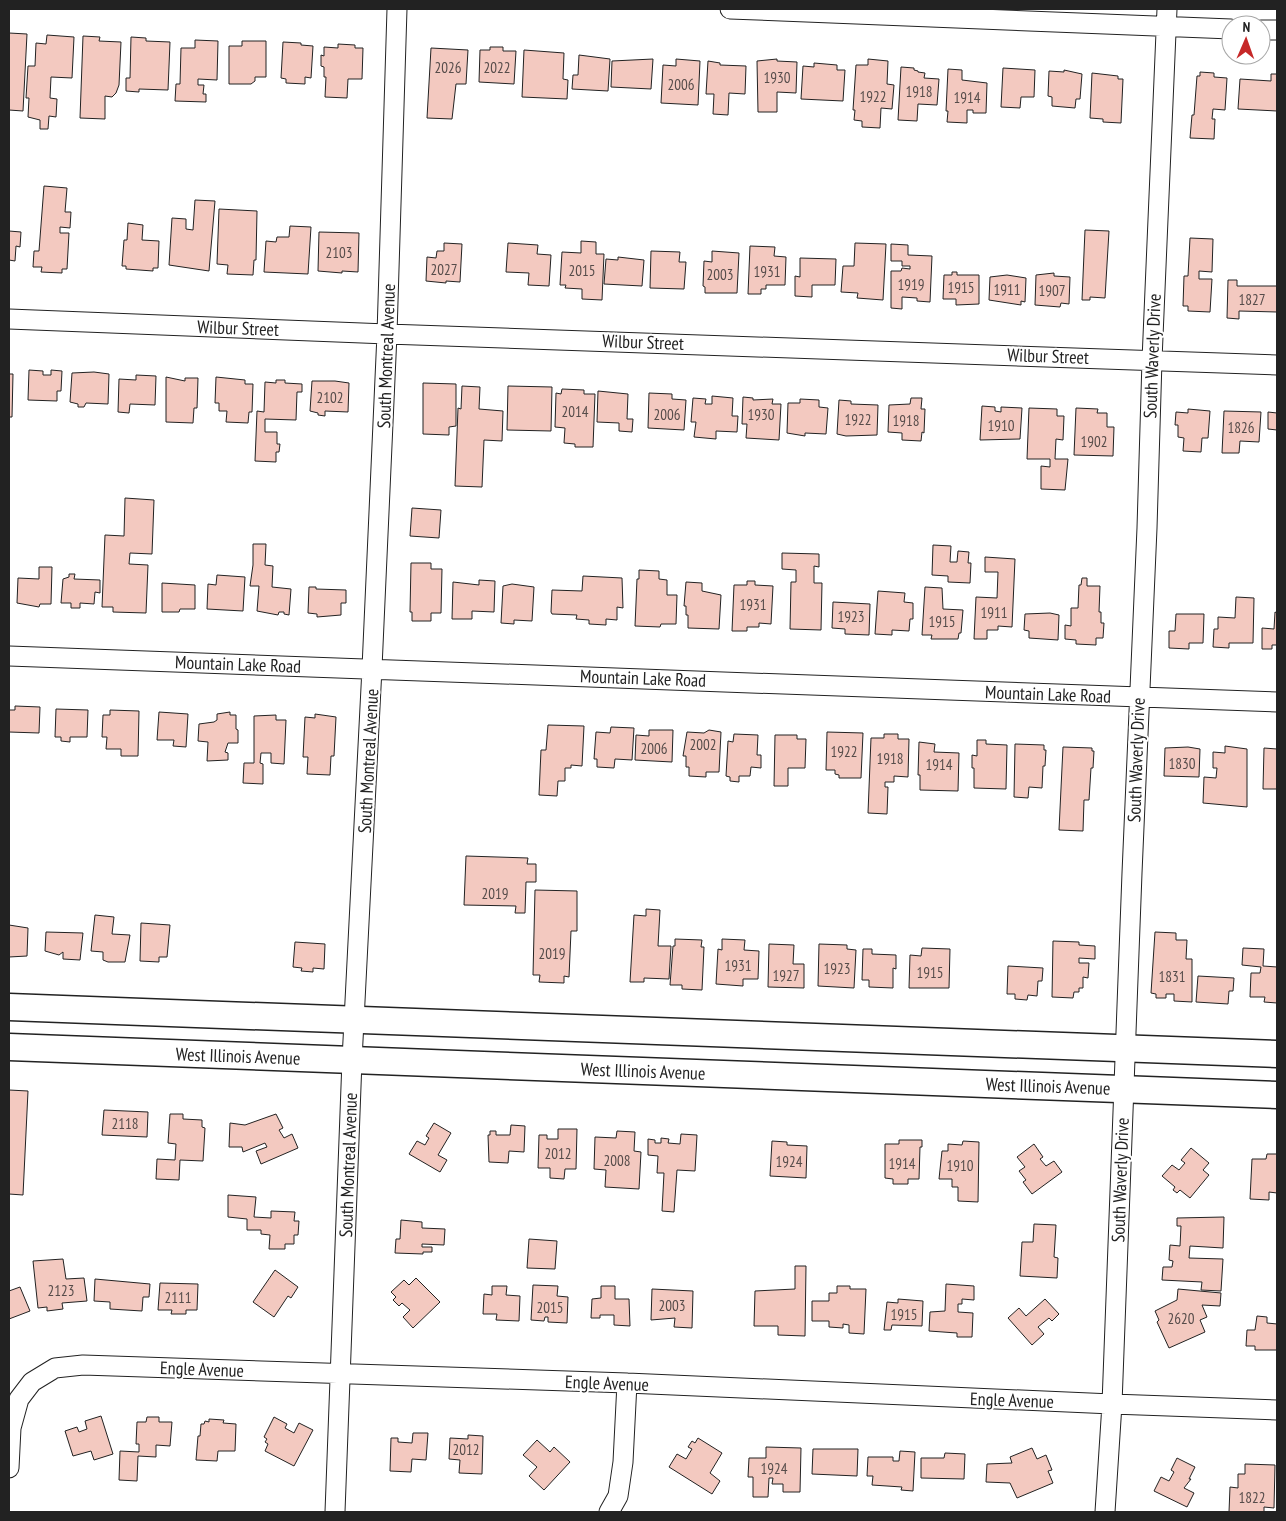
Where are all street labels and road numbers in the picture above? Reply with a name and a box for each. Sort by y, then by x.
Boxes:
street label: South Montreal Avenue [372,283,400,429]
street label: South Waverly Drive [1138,293,1166,419]
street label: Wilbur Street [197,315,279,341]
street label: Wilbur Street [602,329,684,355]
street label: Wilbur Street [1007,343,1089,369]
street label: Mountain Lake Road [175,650,301,678]
street label: Mountain Lake Road [580,664,706,692]
street label: Mountain Lake Road [985,680,1111,708]
street label: South Montreal Avenue [353,688,383,834]
street label: South Waverly Drive [1122,697,1150,823]
street label: West Illinois Avenue [175,1042,301,1070]
street label: West Illinois Avenue [580,1057,706,1085]
street label: West Illinois Avenue [985,1072,1111,1100]
street label: South Montreal Avenue [334,1092,362,1238]
street label: South Waverly Drive [1106,1117,1134,1243]
street label: Engle Avenue [160,1356,244,1382]
street label: Engle Avenue [565,1370,649,1396]
street label: Engle Avenue [970,1387,1054,1413]

